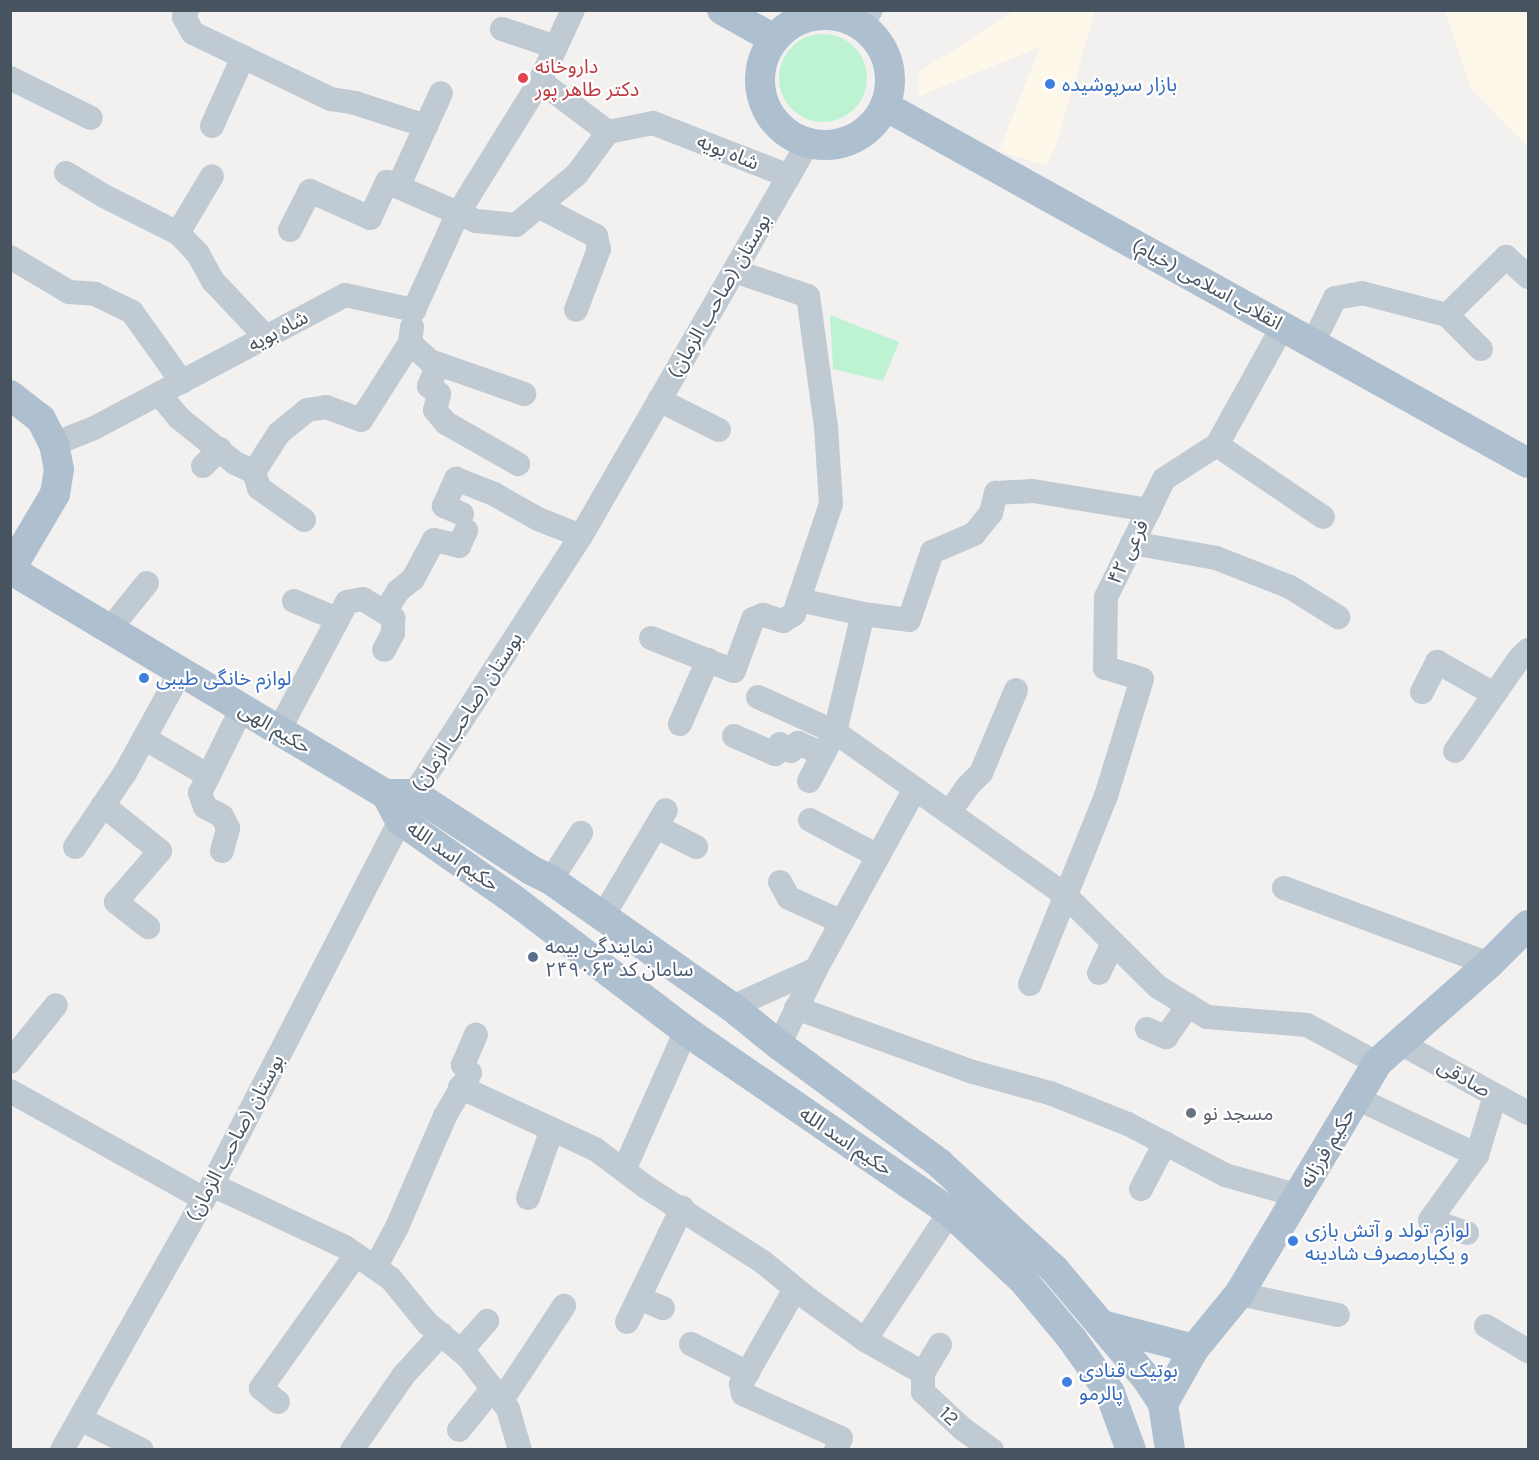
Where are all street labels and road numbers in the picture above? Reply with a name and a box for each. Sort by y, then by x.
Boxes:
street label: شاه بویه [693,129,763,175]
street label: بوستان (صاحب الزمان) [662,210,776,382]
street label: انقلاب اسلامی (خیام) [1128,233,1286,335]
street label: شاه بویه [244,305,312,357]
street label: فرعی ۴۲ [1102,516,1154,588]
street label: بوستان (صاحب الزمان) [406,628,528,796]
street label: حکیم الهی [234,697,316,759]
street label: حکیم اسد الله [402,816,504,896]
street label: بوستان (صاحب الزمان) [181,1050,289,1226]
street label: صادقی [1433,1054,1495,1102]
street label: حکیم اسد الله [795,1101,897,1181]
street label: حکیم فرزانه [1294,1104,1360,1192]
street label: 12 [934,1401,964,1431]

